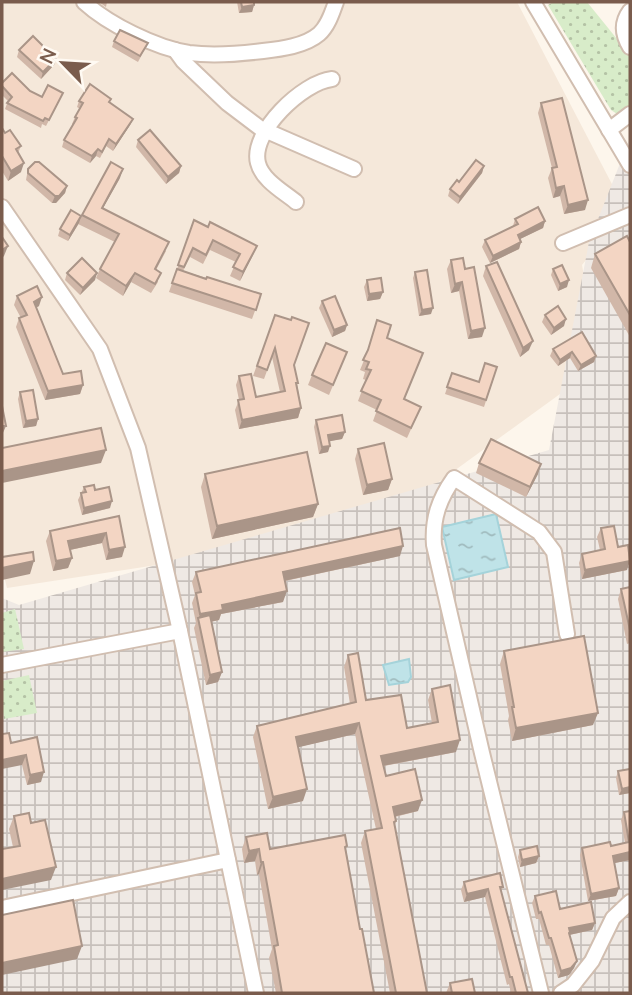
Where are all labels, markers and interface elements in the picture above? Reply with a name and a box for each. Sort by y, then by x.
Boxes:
north arrow [28,28,98,98]
text: N [34,44,63,68]

